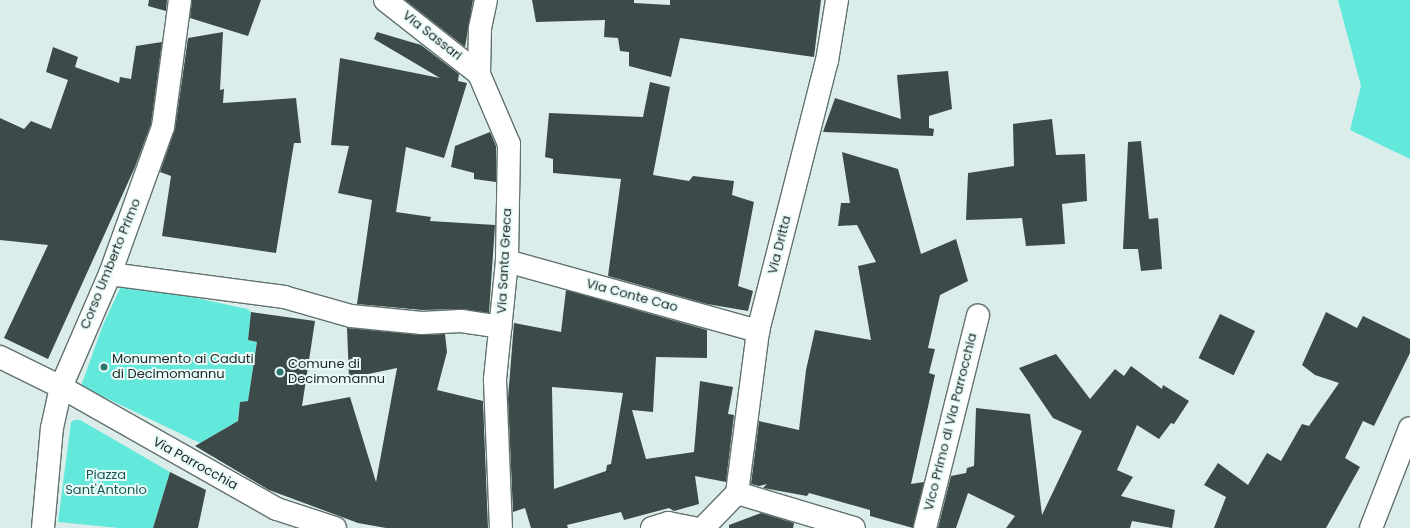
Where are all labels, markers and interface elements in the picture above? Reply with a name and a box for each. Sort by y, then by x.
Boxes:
street label: Via Sassari [399,8,465,64]
street label: Corso Umberto Primo [78,196,144,332]
street label: Via Santa Greca [494,208,516,314]
street label: Via Dritta [765,214,795,276]
street label: Via Conte Cao [584,276,680,316]
street label: Vico Primo di Via Parrocchia [921,332,981,512]
place label: Monumento ai Caduti di Decimomannu [112,352,254,383]
place label: Comune di Decimomannu [288,357,385,388]
marker: Monumento ai Caduti di Decimomannu [99,362,109,372]
marker: Comune di Decimomannu [275,367,285,377]
street label: Via Parrocchia [150,434,240,494]
park label: Piazza Sant'Antonio [65,468,147,499]

